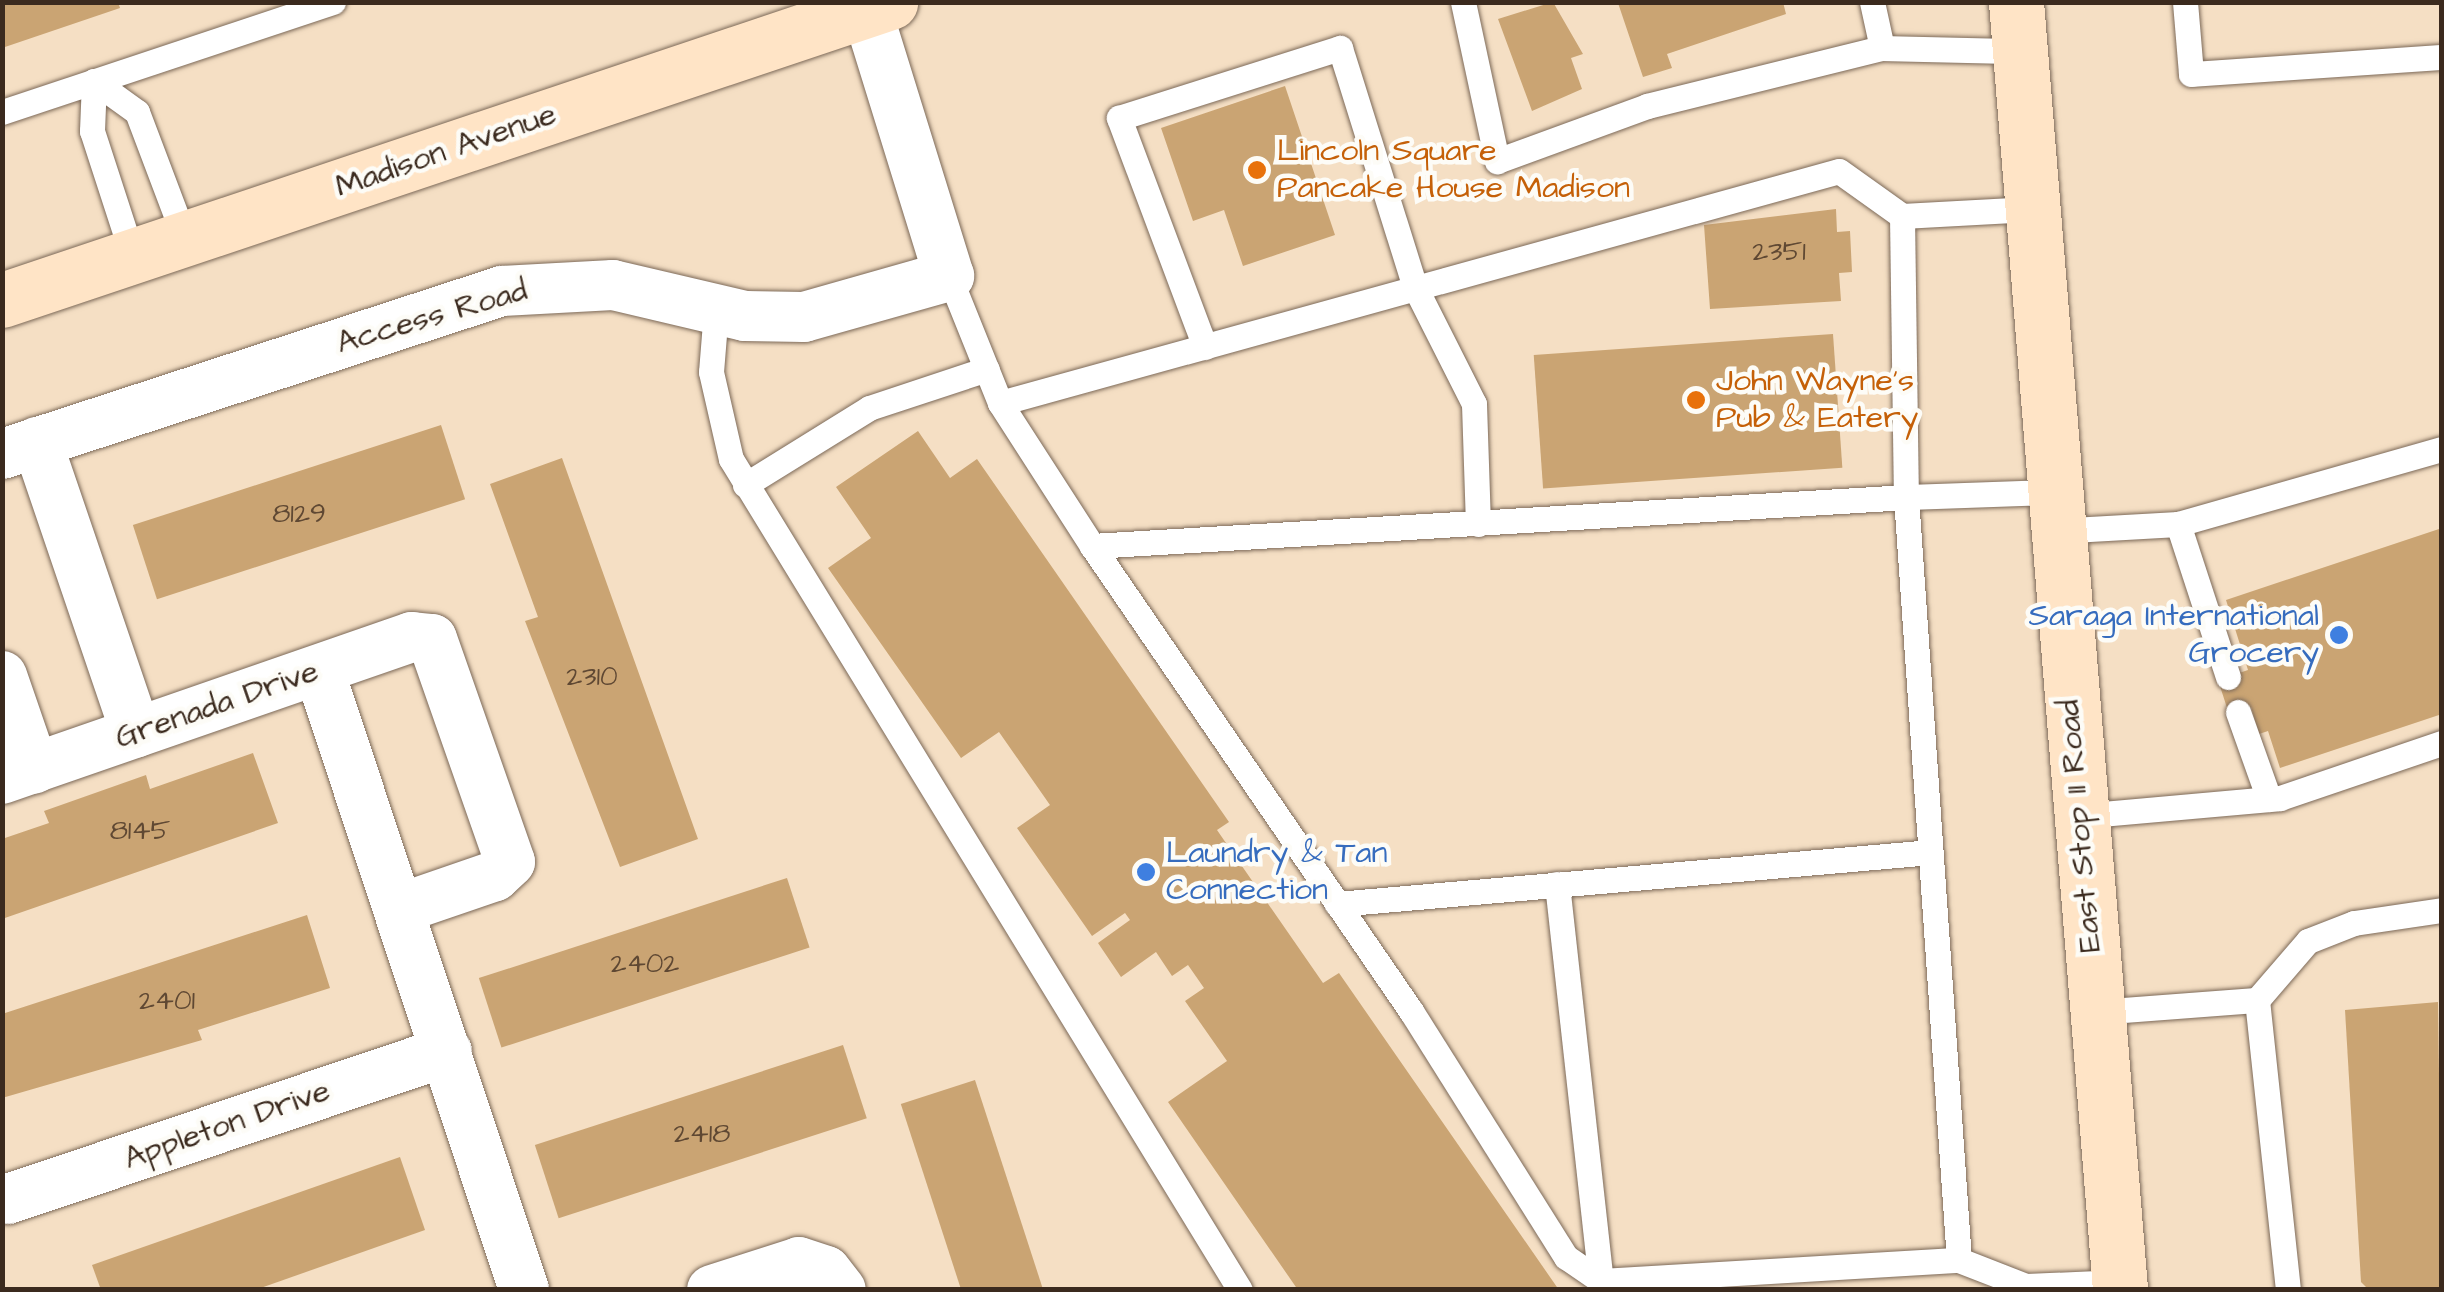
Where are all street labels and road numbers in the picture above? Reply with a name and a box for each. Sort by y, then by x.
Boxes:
street label: Madison Avenue [331,95,561,207]
street label: Access Road [332,271,532,363]
street label: Grenada Drive [110,652,324,758]
street label: East Stop 11 Road [2050,698,2110,954]
street label: Appleton Drive [119,1072,335,1178]

